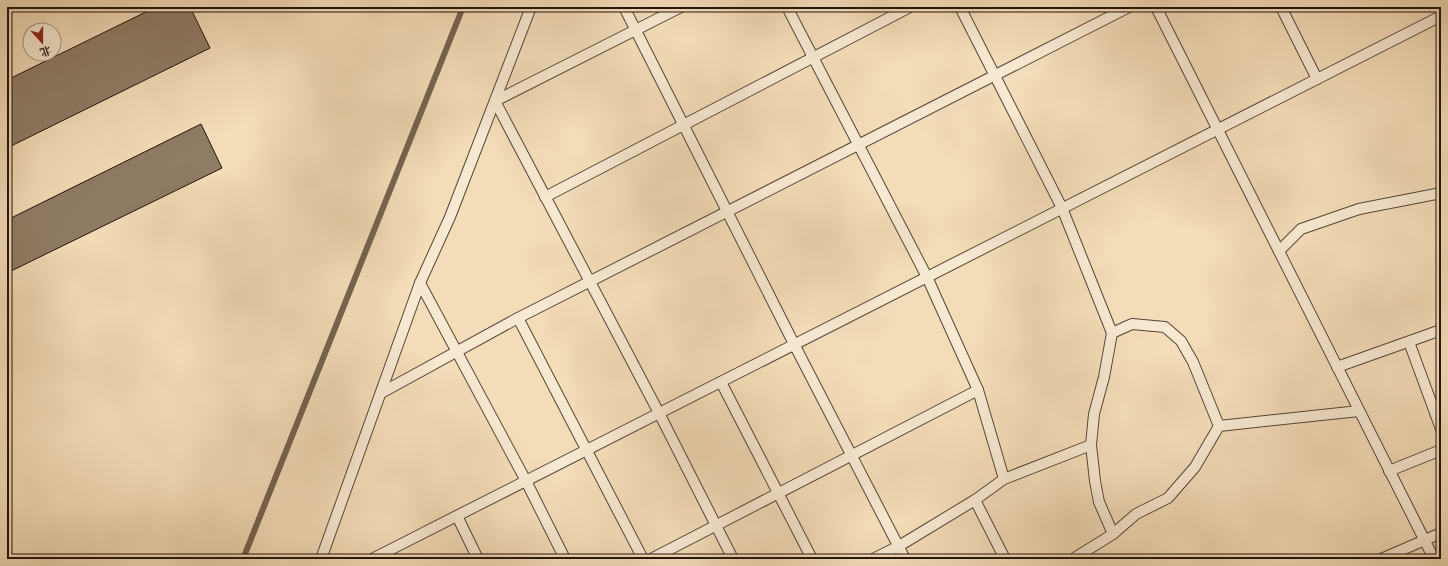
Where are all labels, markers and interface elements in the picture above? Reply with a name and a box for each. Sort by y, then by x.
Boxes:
north arrow [22,22,62,62]
text: 北 [38,43,53,59]

